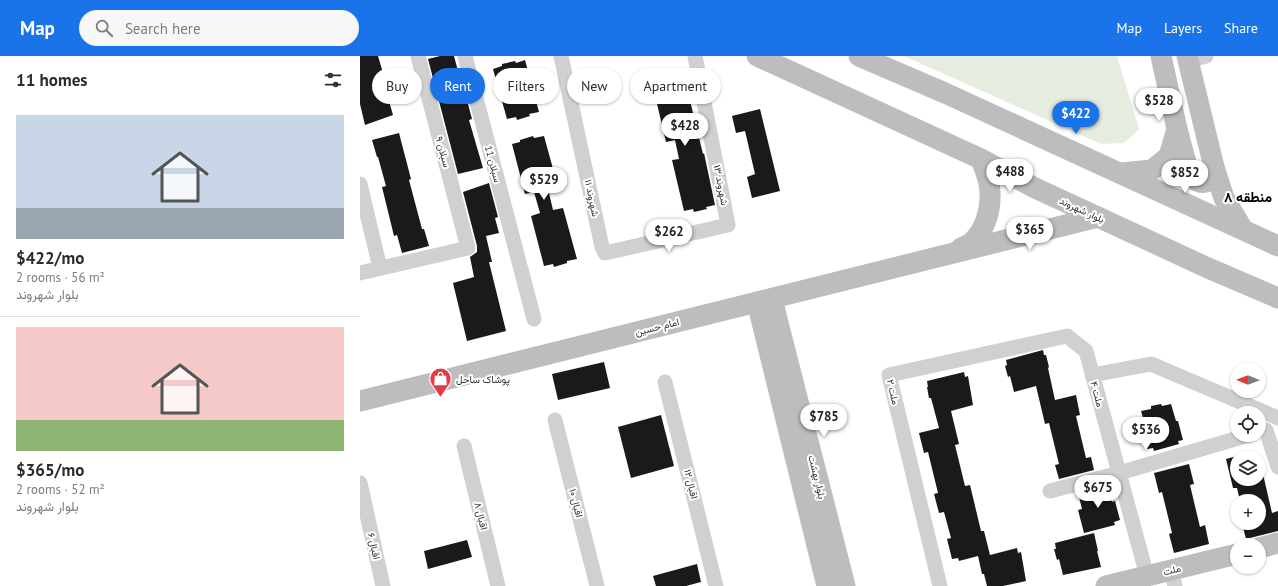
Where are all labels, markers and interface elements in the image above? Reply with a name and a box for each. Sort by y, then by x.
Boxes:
search box [79,10,359,46]
text: Map [20,16,55,40]
icon: search [93,17,115,39]
text: Search here [125,19,201,38]
text: Map [1116,19,1142,37]
text: Layers [1164,19,1202,37]
text: Share [1224,19,1258,37]
chip: Buy [372,68,422,104]
chip: Rent [430,68,485,104]
chip: Filters [493,68,559,104]
chip: New [567,68,622,104]
chip: Apartment [630,68,721,104]
text: 11 homes [16,69,87,91]
icon: filters [322,69,344,91]
pin: $528 [1135,88,1183,122]
text: $528 [1144,92,1174,109]
pin: $422 [1052,101,1100,135]
text: $422 [1061,105,1091,122]
pin: $428 [661,113,709,147]
text: $428 [670,117,700,134]
street label: سبلان ۹ [433,135,453,169]
icon: home [144,141,216,213]
street label: سبلان 11 [482,144,504,184]
pin: $488 [986,159,1034,193]
pin: $852 [1161,160,1209,194]
street label: شهروند ۱۳ [711,163,731,207]
text: $488 [995,163,1025,180]
text: $852 [1170,164,1200,181]
pin: $529 [520,167,568,201]
text: $529 [529,171,559,188]
street label: شهروند ۱۱ [582,178,602,218]
district label: منطقه ۸ [1224,188,1273,206]
street label: بلوار شهروند [1057,194,1107,226]
pin: $365 [1006,217,1054,251]
pin: $262 [645,219,693,253]
text: $365 [1015,221,1045,238]
text: $262 [654,223,684,240]
text: $422/mo [16,247,84,269]
text: 2 rooms · 56 m² [16,269,105,286]
text: بلوار شهروند [16,286,79,303]
street label: امام حسین [633,315,681,339]
icon: home [144,353,216,425]
north arrow [1230,362,1266,398]
map controls [1230,362,1266,574]
shop icon: پوشاک ساحل [427,366,453,399]
place label: پوشاک ساحل [456,373,510,387]
street label: ملت ۲ [884,378,902,406]
street label: ملت ۴ [1087,380,1107,408]
pin: $785 [800,404,848,438]
button: locate [1230,406,1266,442]
text: $785 [809,408,839,425]
pin: $536 [1122,417,1170,451]
text: $536 [1131,421,1161,438]
button: layers [1230,450,1266,486]
street label: بلوار بهشت [805,454,829,500]
text: $365/mo [16,459,84,481]
street label: اقبال ۱۲ [681,468,701,500]
pin: $675 [1074,475,1122,509]
text: $675 [1083,479,1113,496]
text: 2 rooms · 52 m² [16,481,105,498]
street label: اقبال ۱۰ [566,487,586,519]
button: + [1230,494,1266,530]
text: بلوار شهروند [16,498,79,515]
street label: اقبال ۸ [471,501,491,531]
street label: اقبال ۶ [365,531,383,561]
button: − [1230,538,1266,574]
street label: ملت [1162,562,1182,578]

